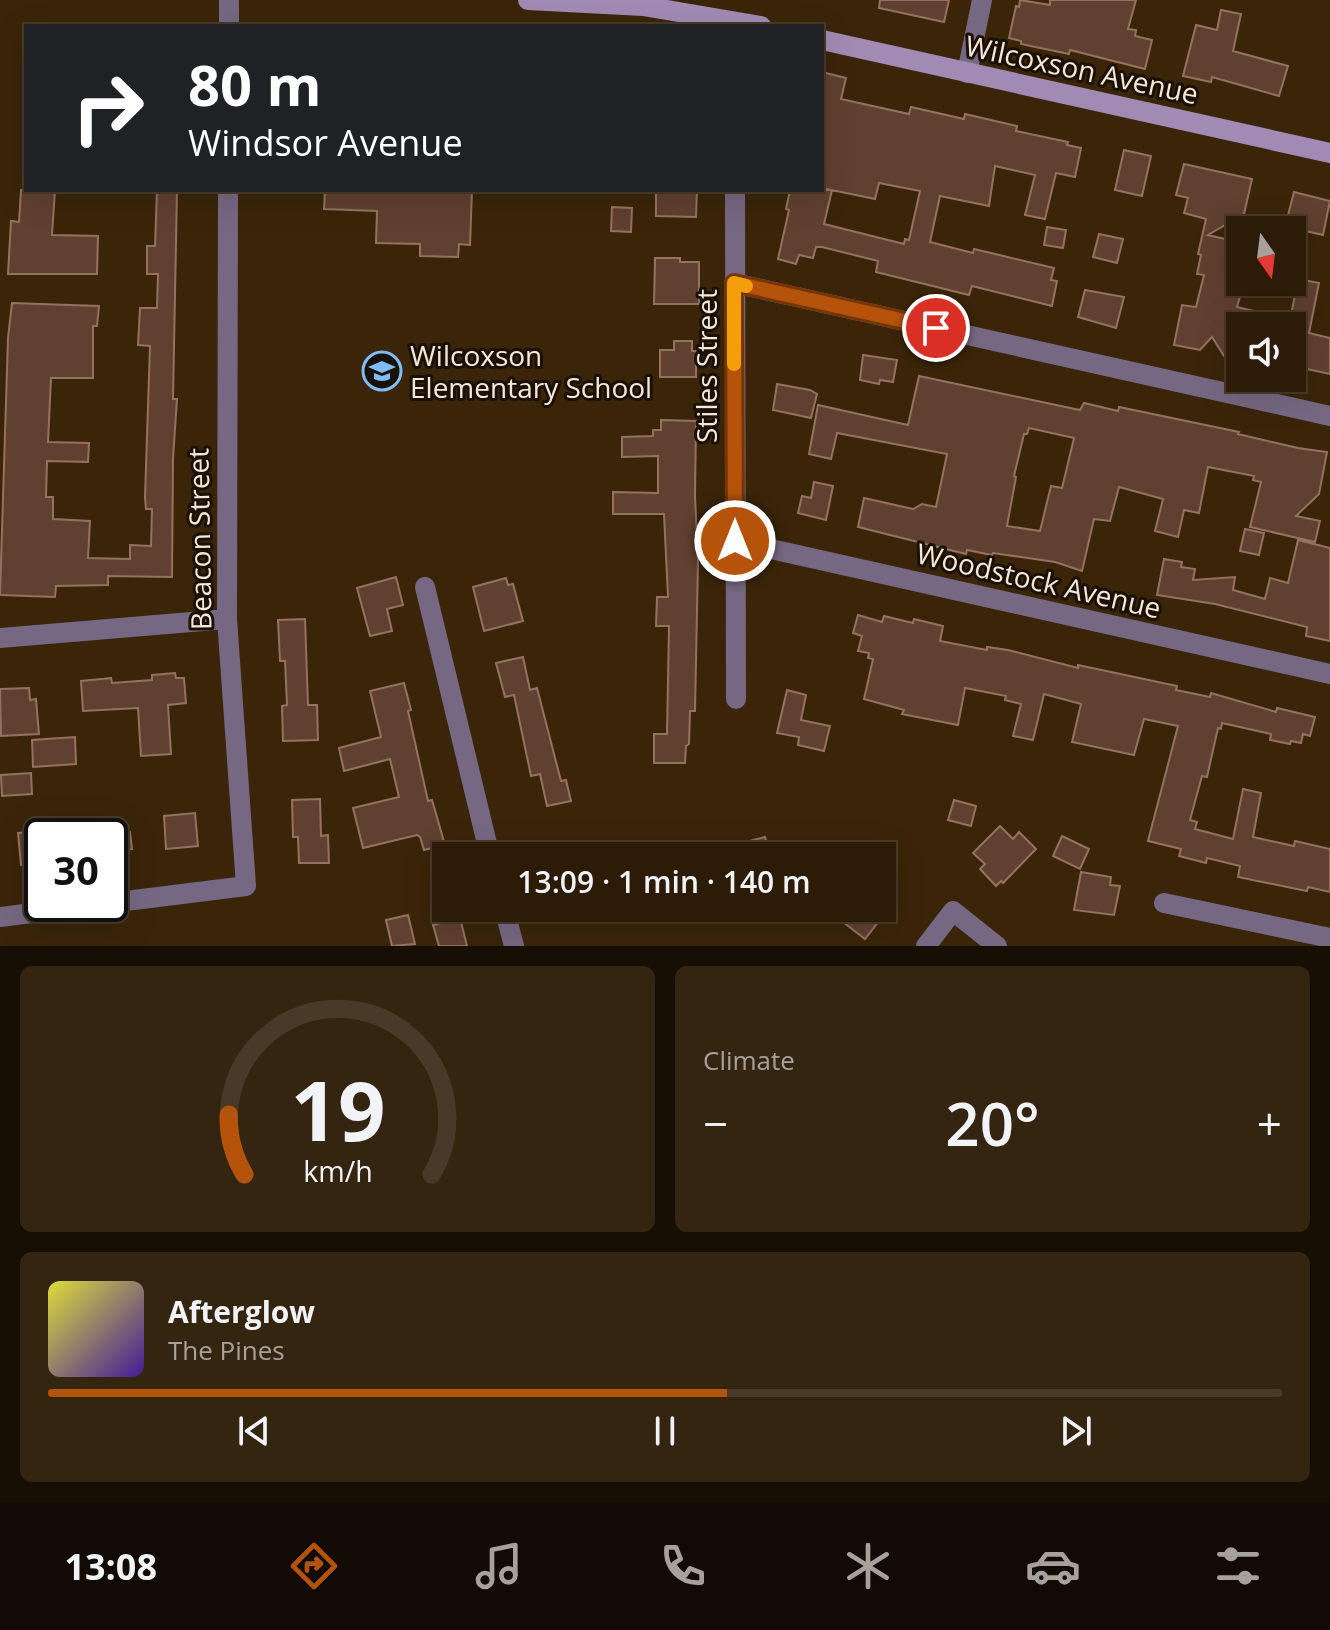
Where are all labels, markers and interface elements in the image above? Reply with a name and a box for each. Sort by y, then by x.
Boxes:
street label: Wilcoxson Avenue [962,26,1202,112]
text: 80 m [188,46,322,122]
icon: right [56,56,160,160]
text: Windsor Avenue [188,118,463,167]
north arrow [1226,216,1306,296]
map controls [1226,216,1306,392]
street label: Stiles Street [687,289,725,443]
pin [902,294,970,362]
icon: arrive [914,306,958,350]
button: sound [1226,312,1306,392]
place label: Wilcoxson Elementary School [410,336,652,406]
school or university icon: Wilcoxson Elementary School [361,350,403,392]
street label: Beacon Street [178,448,220,630]
position arrow [693,499,777,583]
street label: Woodstock Avenue [913,533,1165,627]
speed limit sign: 30 [24,818,128,922]
text: 13:09 · 1 min · 140 m [517,861,811,902]
text: Climate [703,1042,795,1078]
text: 19 [290,1052,385,1165]
text: 20° [945,1082,1040,1164]
text: − [703,1093,728,1153]
text: + [1257,1093,1282,1153]
text: km/h [303,1151,372,1190]
text: Afterglow [168,1291,315,1332]
text: The Pines [168,1332,285,1368]
icon: previous [232,1409,276,1453]
icon: pause [643,1409,687,1453]
icon: next [1054,1409,1098,1453]
icon: directions [286,1538,342,1594]
icon: music [471,1538,527,1594]
icon: phone [655,1538,711,1594]
icon: climate [840,1538,896,1594]
icon: car [1025,1538,1081,1594]
icon: filters [1210,1538,1266,1594]
text: 13:08 [64,1542,157,1591]

